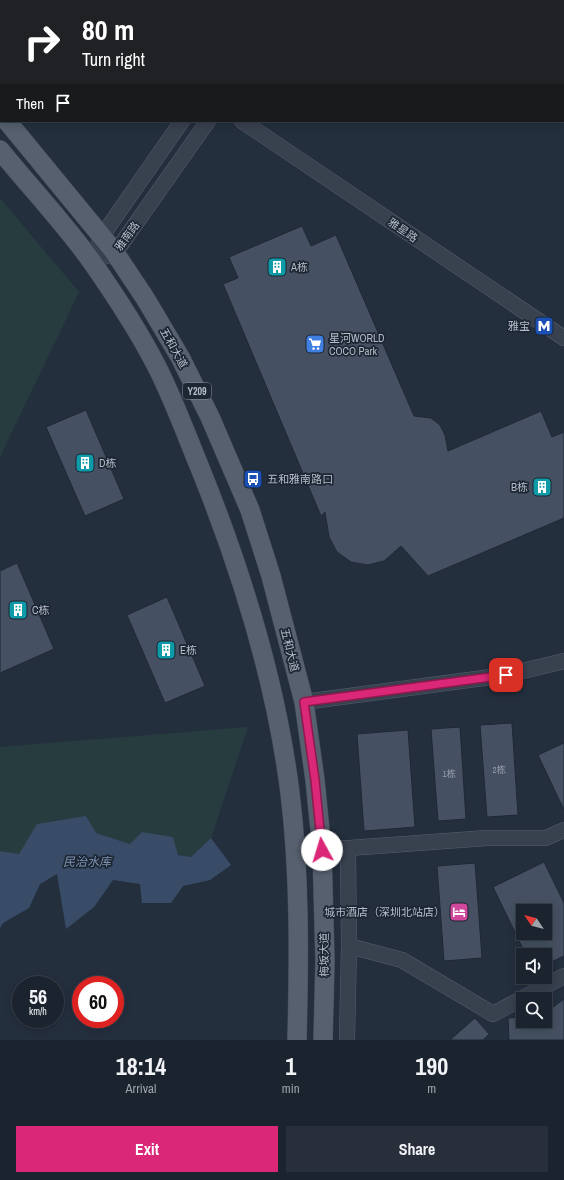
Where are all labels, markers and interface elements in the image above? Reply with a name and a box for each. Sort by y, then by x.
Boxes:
text: 80 m [82,11,134,49]
icon: right [16,16,68,68]
text: Turn right [82,47,145,72]
icon: arrive [52,92,74,114]
text: Then [16,93,44,114]
street label: 雅星路 [385,215,421,245]
street label: 雅南路 [112,219,142,253]
building icon: A栋 [266,256,288,278]
place label: A栋 [290,260,308,274]
metro station icon: 雅宝 [533,315,555,337]
place label: 雅宝 [508,319,530,333]
street label: 五和大道 [157,325,191,371]
place label: 星河WORLD COCO Park [329,331,385,358]
supermarket icon: 星河WORLD COCO Park [304,333,326,355]
road number: Y209 [183,383,211,399]
building icon: D栋 [74,452,96,474]
place label: D栋 [99,456,117,470]
bus stop icon: 五和雅南路口 [242,468,264,490]
place label: 五和雅南路口 [267,472,333,486]
building icon: B栋 [531,476,553,498]
place label: B栋 [511,480,528,494]
building icon: C栋 [7,599,29,621]
place label: C栋 [32,603,50,617]
street label: 五和大道 [278,627,302,673]
building icon: E栋 [155,639,177,661]
place label: E栋 [180,643,197,657]
pin [489,658,523,692]
icon: arrive [495,664,517,686]
house number: 2栋 [492,764,506,776]
house number: 1栋 [442,768,456,780]
position arrow [301,829,343,871]
water label: 民治水库 [63,854,113,870]
hotel icon: 城市酒店（深圳北站店） [448,901,470,923]
north arrow [516,904,552,940]
map controls [516,904,552,1028]
place label: 城市酒店（深圳北站店） [324,905,445,919]
street label: 梅坂大道 [317,933,331,977]
button: sound [516,948,552,984]
speed limit sign: 60 [72,976,124,1028]
text: 56 [29,983,47,1010]
button: search [516,992,552,1028]
text: km/h [29,1005,47,1018]
text: 18:14 [116,1050,166,1082]
text: 1 [285,1050,296,1082]
text: 190 [415,1050,448,1082]
text: Arrival [126,1080,156,1097]
text: min [282,1080,300,1097]
text: m [427,1080,436,1097]
button: Exit [16,1126,278,1172]
button: Share [286,1126,548,1172]

